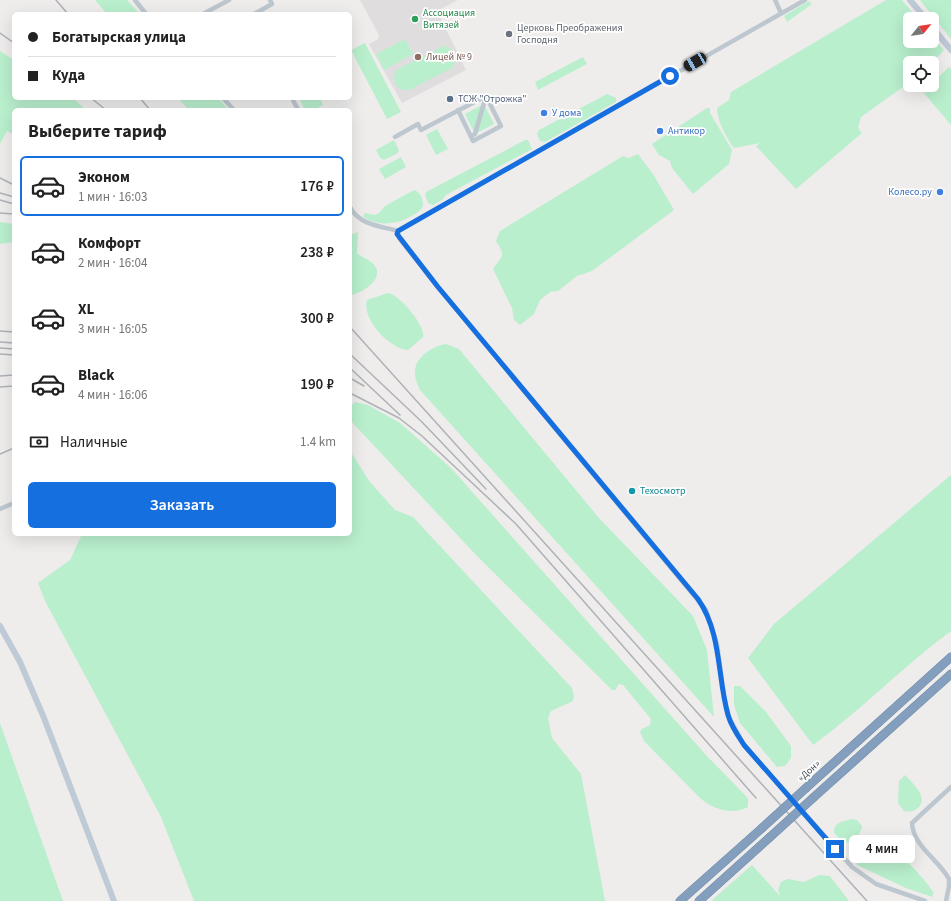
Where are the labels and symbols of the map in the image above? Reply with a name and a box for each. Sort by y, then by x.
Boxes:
place label: Ассоциация Витязей [423,6,475,32]
north arrow [903,12,939,48]
marker: Ассоциация Витязей [410,14,420,24]
place label: Церковь Преображения Господня [517,21,623,47]
marker: Церковь Преображения Господня [504,29,514,39]
place label: Лицей № 9 [426,50,472,64]
car [682,51,708,73]
marker: Лицей № 9 [413,52,423,62]
route start [661,67,679,85]
place label: ТСЖ "Отрожка" [458,92,527,106]
marker: ТСЖ "Отрожка" [445,94,455,104]
place label: У дома [552,106,581,120]
marker: У дома [539,108,549,118]
place label: Антикор [668,124,706,138]
marker: Антикор [655,126,665,136]
place label: Колесо.ру [888,185,932,199]
marker: Колесо.ру [935,187,945,197]
place label: Техосмотр [640,484,686,498]
marker: Техосмотр [627,486,637,496]
street label: «Дон» [795,757,823,785]
callout: 4 мин [849,835,915,863]
route end [826,840,844,858]

